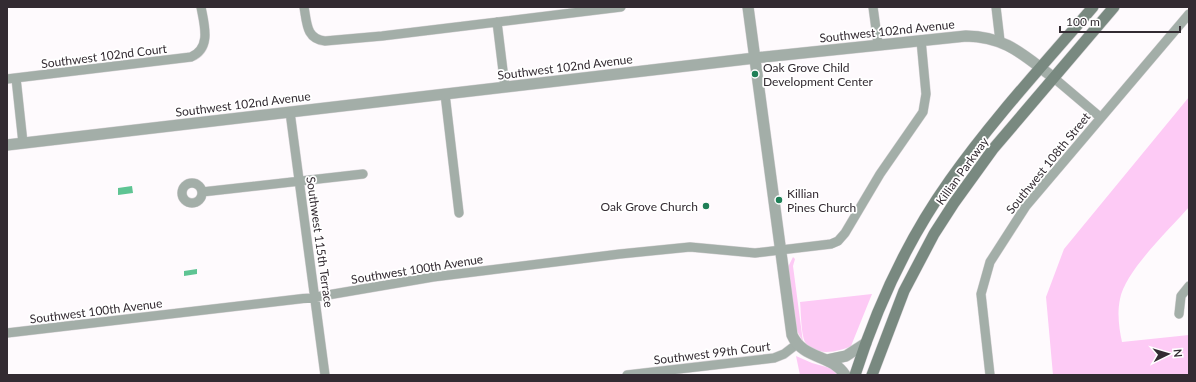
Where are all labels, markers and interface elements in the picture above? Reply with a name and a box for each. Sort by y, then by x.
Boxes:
scale bar [1060,8,1180,34]
text: 100 m [1066,14,1100,29]
street label: Southwest 102nd Avenue [819,16,955,46]
street label: Southwest 102nd Court [40,41,168,71]
street label: Southwest 102nd Avenue [497,51,633,83]
place label: Oak Grove Child Development Center [763,60,874,89]
marker: Oak Grove Child Development Center [750,69,760,79]
street label: Southwest 102nd Avenue [175,88,311,120]
street label: Southwest 108th Street [1003,109,1094,217]
street label: Killian Parkway [932,134,992,208]
street label: Southwest 115th Terrace [303,175,337,309]
place label: Killian Pines Church [787,186,856,215]
marker: Killian Pines Church [774,195,784,205]
place label: Oak Grove Church [601,199,698,214]
marker: Oak Grove Church [701,201,711,211]
street label: Southwest 100th Avenue [350,251,484,287]
street label: Southwest 100th Avenue [29,295,163,327]
north arrow [1148,334,1188,374]
street label: Southwest 99th Court [653,338,772,368]
text: N [1172,348,1185,358]

